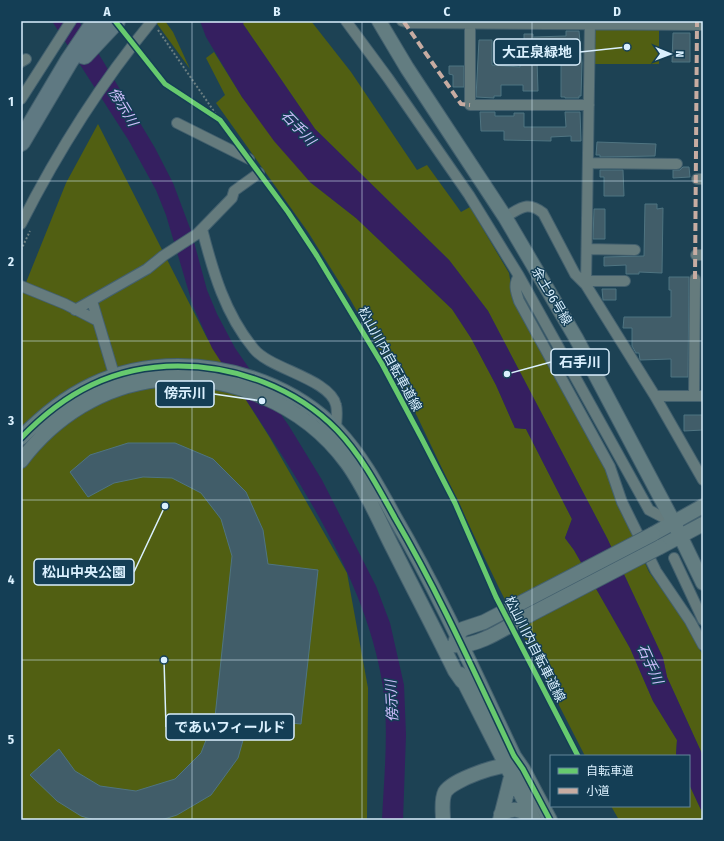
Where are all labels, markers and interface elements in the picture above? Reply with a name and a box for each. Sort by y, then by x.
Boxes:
text: A [102,4,111,19]
text: B [273,4,281,19]
text: C [444,4,451,19]
text: D [613,4,621,19]
north arrow [650,34,690,74]
callout: 大正泉緑地 [494,39,580,65]
text: 大正泉緑地 [502,44,572,61]
text: N [673,51,686,58]
water label: 傍示川 [105,85,142,131]
text: 1 [8,94,14,109]
water label: 石手川 [277,107,320,150]
text: 2 [7,254,14,269]
street label: 余土96号線 [529,264,575,328]
street label: 松山川内自転車道線 [355,304,425,414]
callout: 石手川 [551,349,609,375]
text: 石手川 [559,354,601,371]
callout: 傍示川 [156,381,214,407]
text: 傍示川 [164,385,206,402]
text: 3 [7,413,14,428]
callout: 松山中央公園 [34,559,134,585]
text: 松山中央公園 [42,564,126,581]
text: 4 [8,572,15,587]
street label: 松山川内自転車道線 [502,593,568,705]
water label: 石手川 [634,641,667,688]
water label: 傍示川 [382,678,402,722]
callout: であいフィールド [166,714,294,740]
text: であいフィールド [174,719,286,736]
text: 5 [8,732,14,747]
legend [550,755,690,807]
text: 自転車道 [586,764,634,778]
text: 小道 [586,784,610,798]

